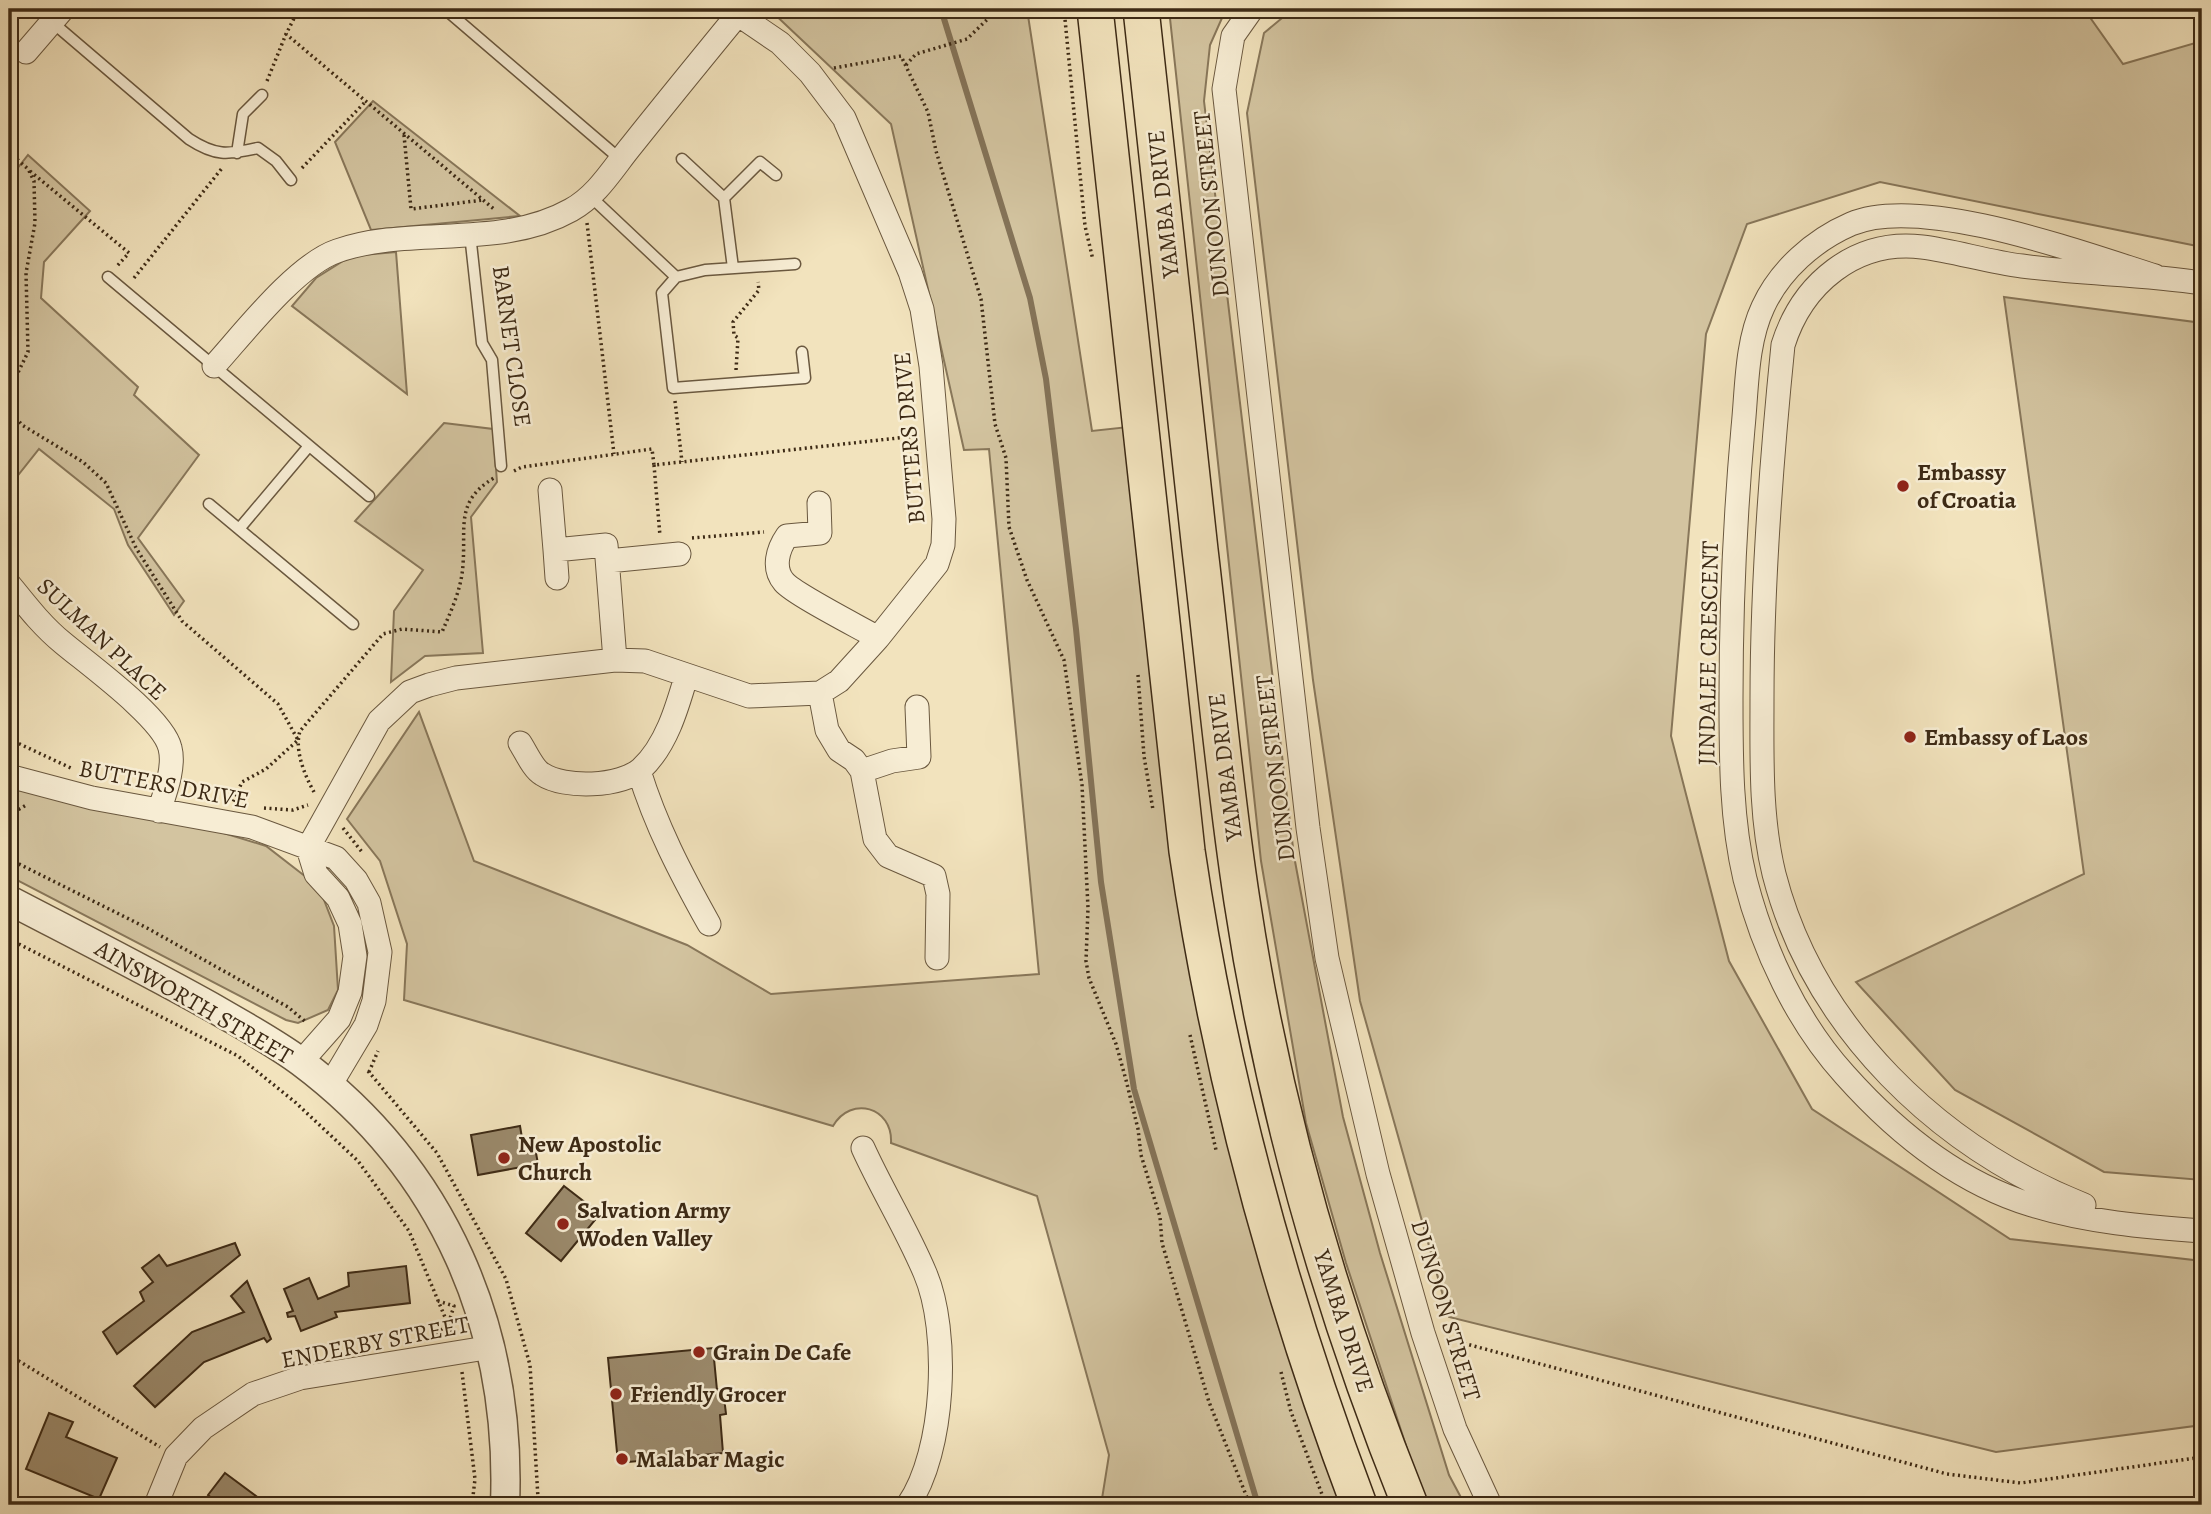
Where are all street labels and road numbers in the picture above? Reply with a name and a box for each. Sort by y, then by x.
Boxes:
street label: DUNOON STREET [1185,109,1237,299]
street label: YAMBA DRIVE [1139,129,1187,280]
street label: BARNET CLOSE [485,263,539,429]
street label: BUTTERS DRIVE [886,351,932,525]
street label: JINDALEE CRESCENT [1690,540,1726,766]
street label: SULMAN PLACE [30,571,174,707]
street label: DUNOON STREET [1248,673,1302,863]
street label: YAMBA DRIVE [1200,691,1250,844]
street label: BUTTERS DRIVE [76,752,252,816]
street label: AINSWORTH STREET [88,932,299,1072]
street label: DUNOON STREET [1403,1216,1489,1404]
street label: YAMBA DRIVE [1306,1245,1382,1397]
street label: ENDERBY STREET [278,1308,472,1376]

